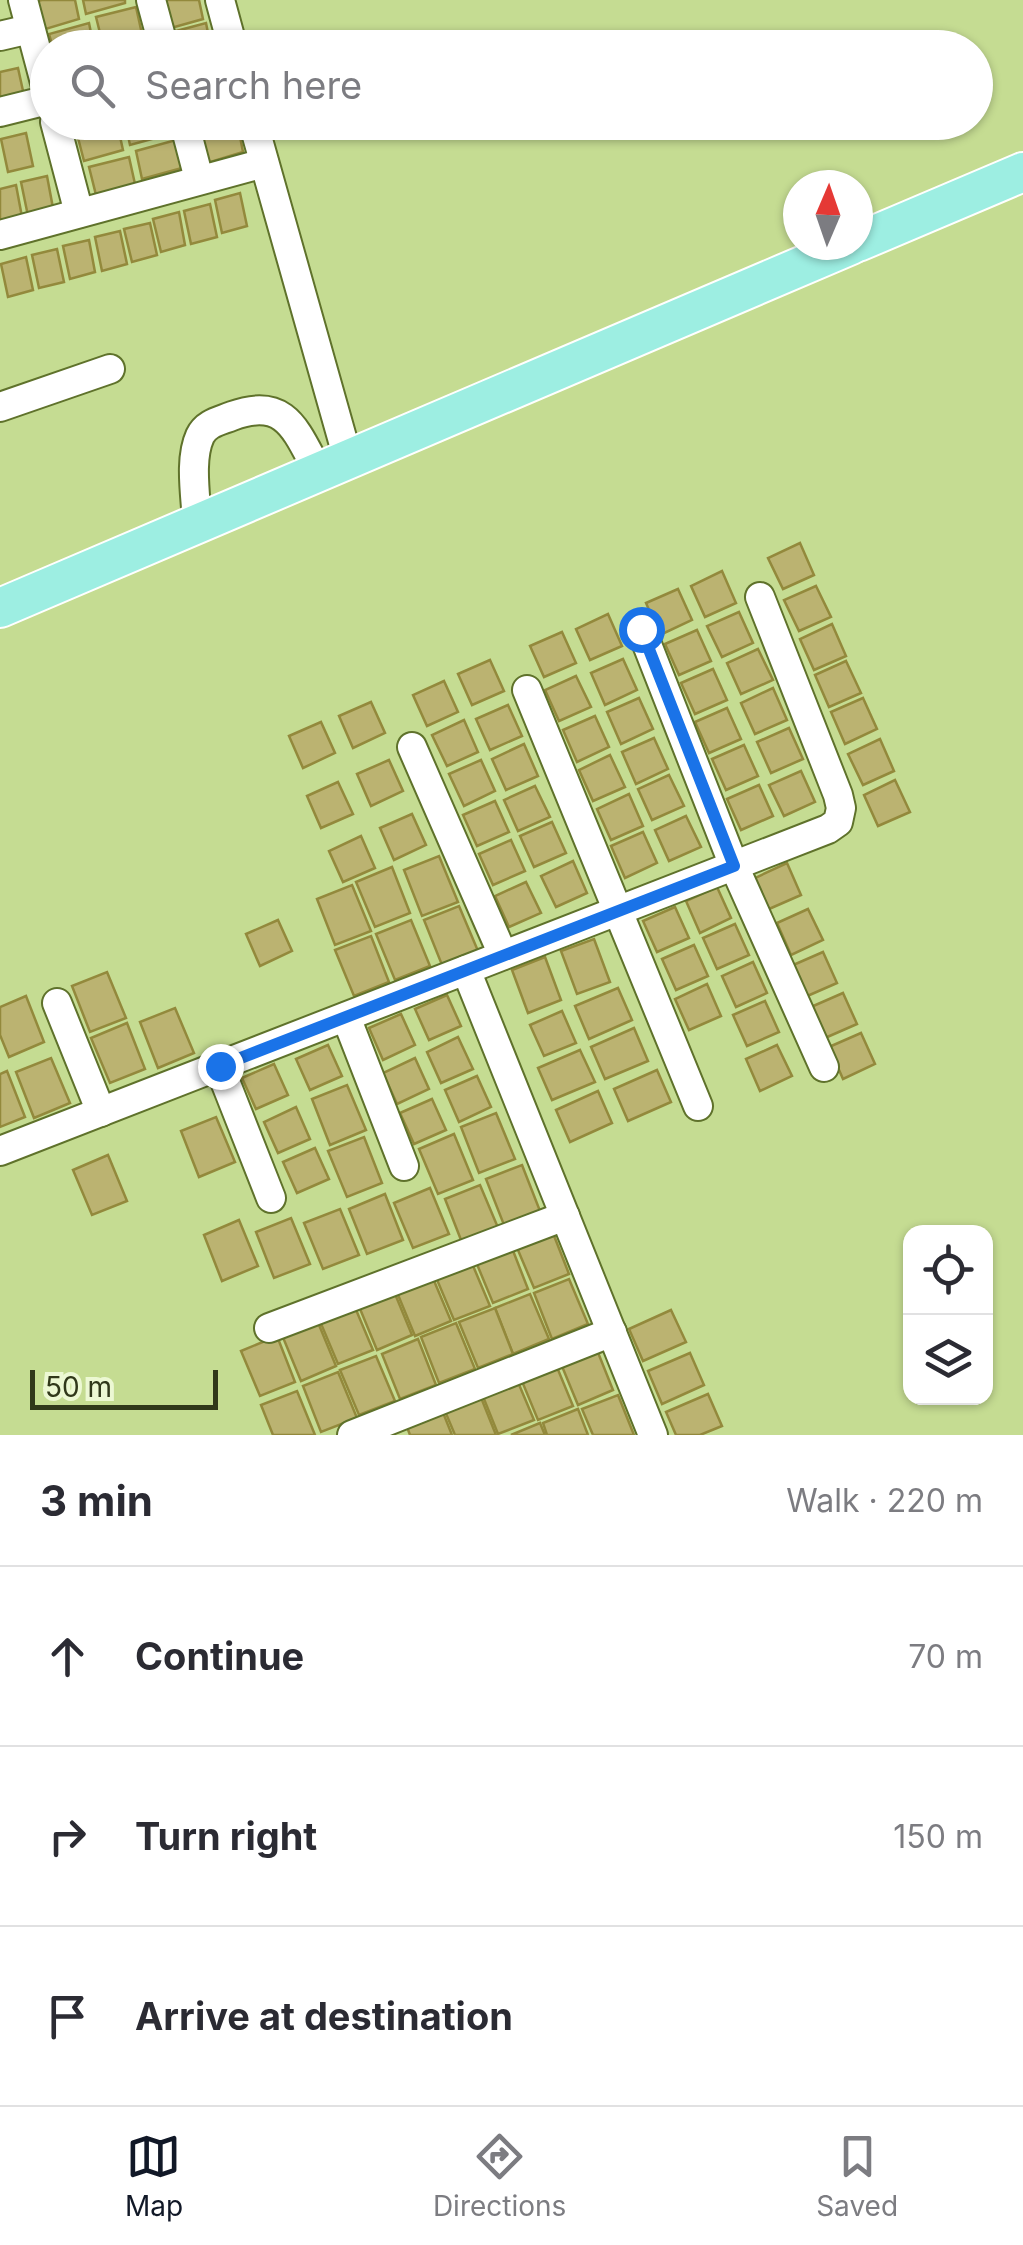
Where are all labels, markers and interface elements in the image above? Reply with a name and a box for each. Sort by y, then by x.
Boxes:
search box [30,30,993,140]
icon: search [65,58,120,113]
text: Search here [145,62,362,108]
north arrow [783,170,873,260]
route start [619,607,665,653]
route end [198,1044,244,1090]
map controls [903,1225,993,1405]
button: locate [903,1225,993,1315]
button: layers [903,1315,993,1405]
scale bar [30,1365,218,1410]
text: 50 m [45,1370,112,1404]
text: 3 min [40,1475,153,1526]
text: Walk · 220 m [786,1481,983,1520]
icon: ahead [40,1629,95,1684]
text: Continue [135,1633,304,1679]
text: 70 m [908,1637,983,1676]
icon: right [40,1809,95,1864]
text: Turn right [135,1813,317,1859]
text: 150 m [893,1817,983,1856]
icon: arrive [40,1989,95,2044]
text: Arrive at destination [135,1993,513,2039]
tab: Map [125,2129,183,2223]
tab: Directions [433,2129,566,2223]
tab: Saved [816,2129,898,2223]

